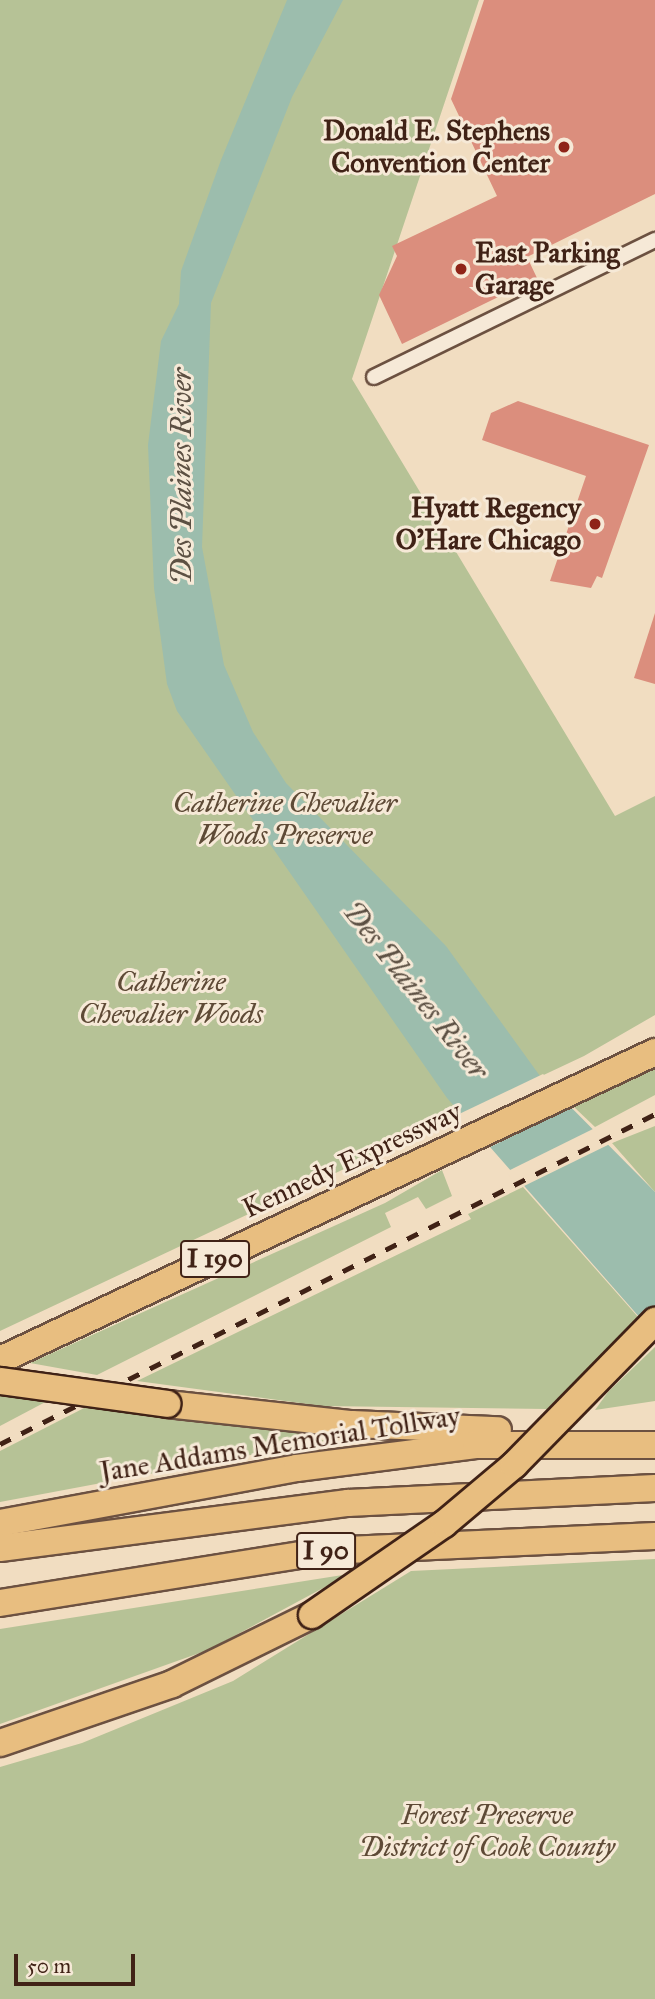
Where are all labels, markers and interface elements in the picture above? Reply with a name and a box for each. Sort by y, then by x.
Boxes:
place label: Donald E. Stephens Convention Center [323,114,550,180]
marker: Donald E. Stephens Convention Center [556,139,572,155]
place label: East Parking Garage [475,236,620,302]
marker: East Parking Garage [453,261,469,277]
water label: Des Plaines River [163,368,199,584]
place label: Hyatt Regency O'Hare Chicago [395,491,581,557]
marker: Hyatt Regency O'Hare Chicago [587,516,603,532]
park label: Catherine Chevalier Woods Preserve [173,786,397,852]
water label: Des Plaines River [335,894,497,1086]
park label: Catherine Chevalier Woods [79,965,263,1031]
street label: Kennedy Expressway [237,1095,467,1225]
road number: I 190 [180,1236,250,1282]
street label: Jane Addams Memorial Tollway [98,1399,462,1489]
road number: I 90 [294,1528,358,1574]
park label: Forest Preserve District of Cook County [359,1798,615,1864]
scale bar [18,1940,138,1984]
text: 50 m [27,1953,71,1979]

